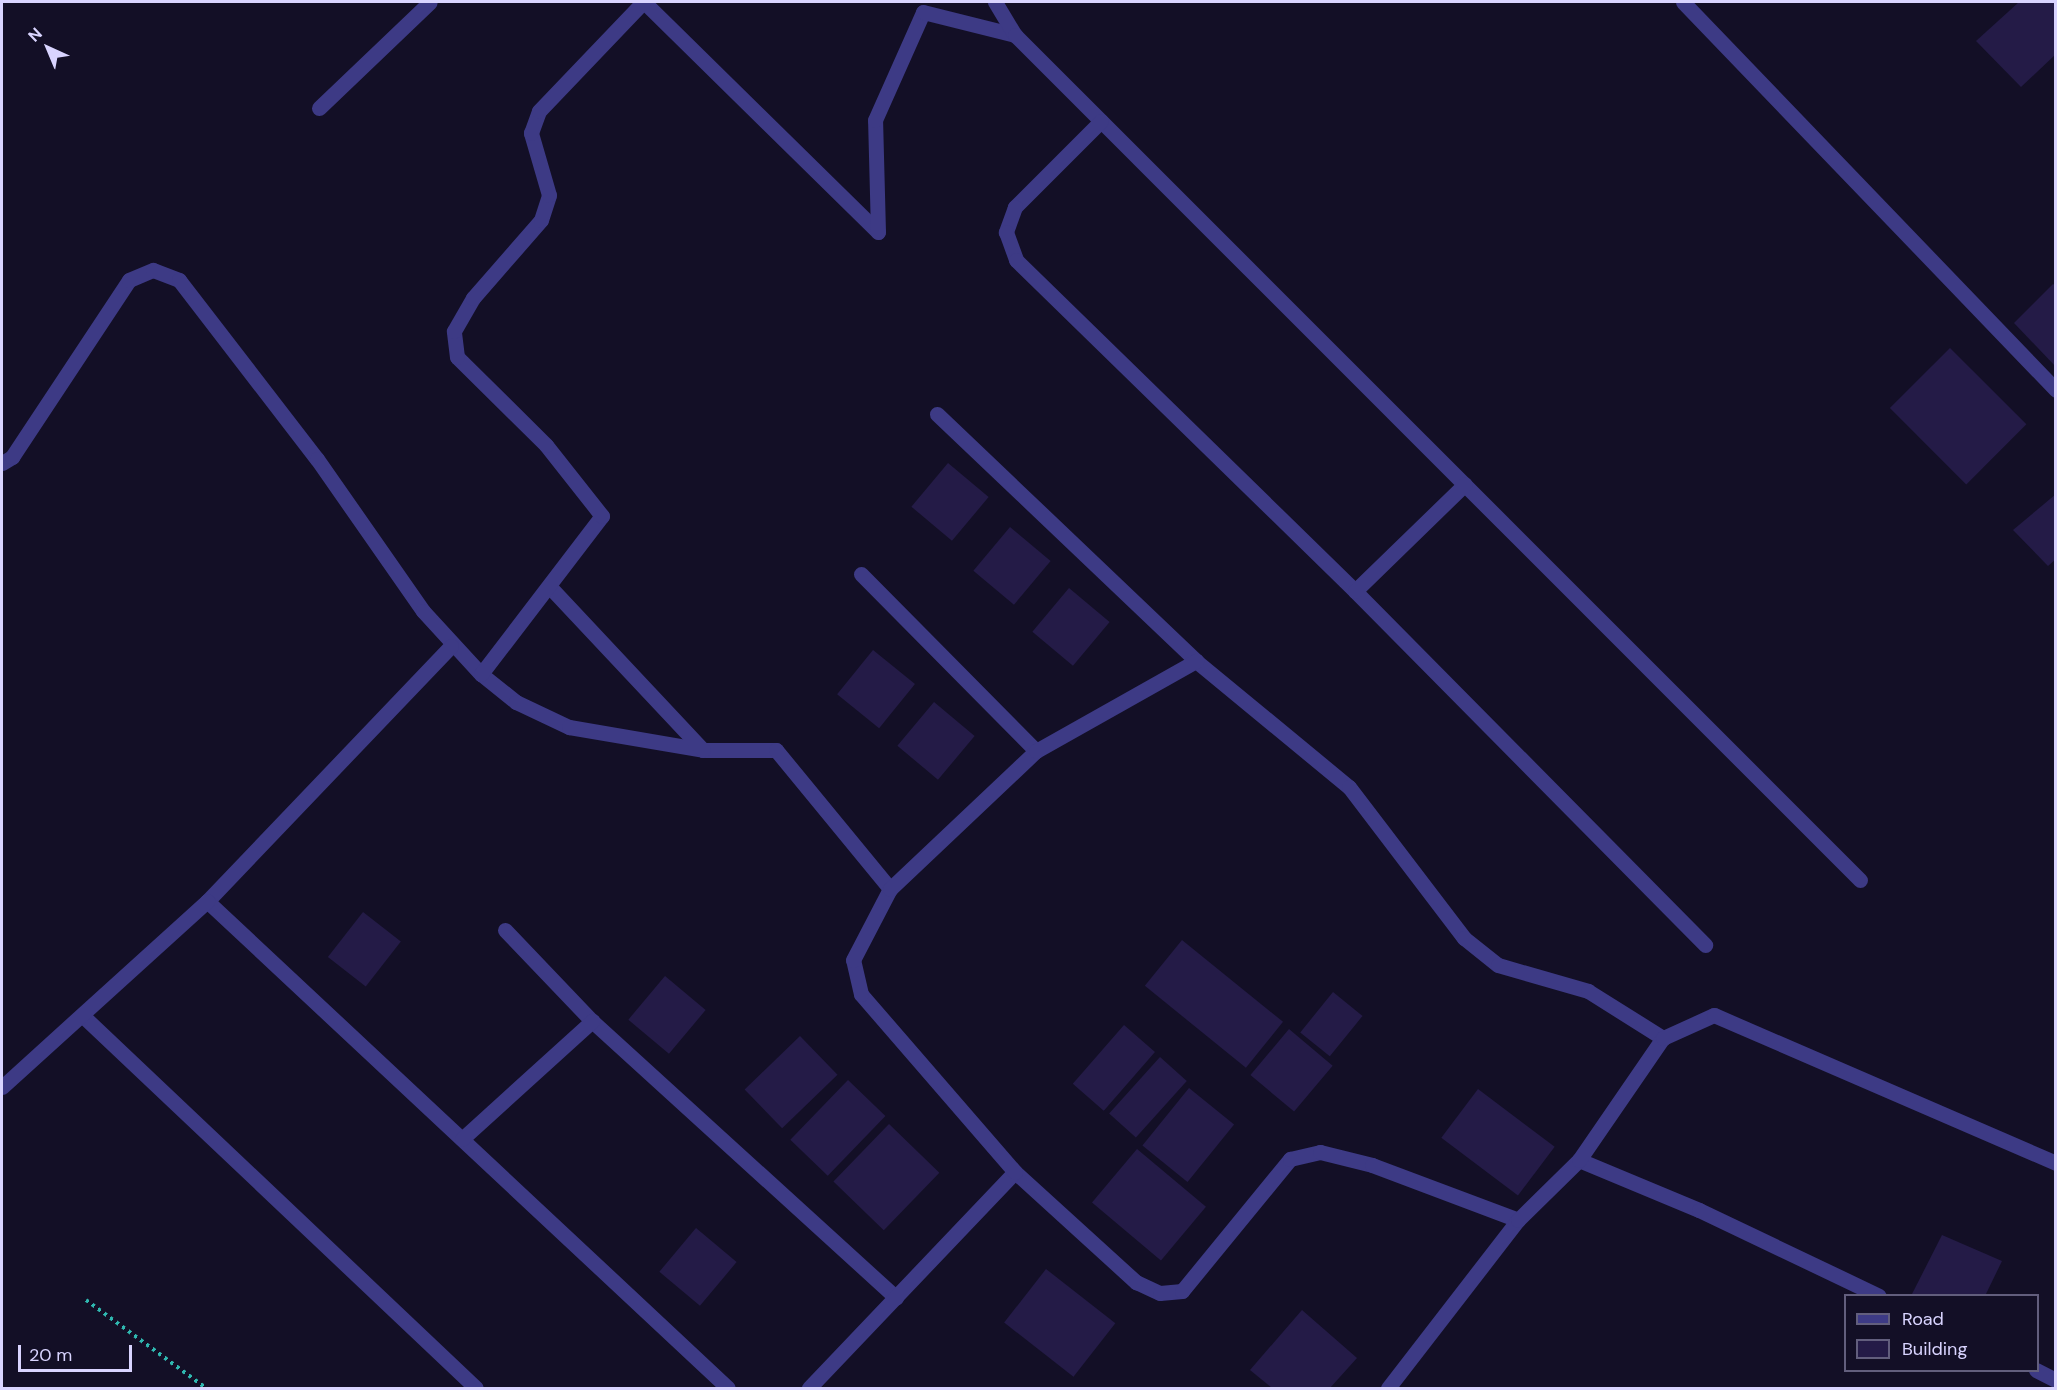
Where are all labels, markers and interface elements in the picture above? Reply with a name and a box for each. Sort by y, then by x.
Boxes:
north arrow [18,18,78,78]
text: N [24,23,47,46]
legend [1844,1294,2039,1372]
text: Road [1902,1307,1944,1331]
scale bar [21,1333,135,1371]
text: Building [1902,1337,1967,1361]
text: 20 m [29,1343,72,1367]

